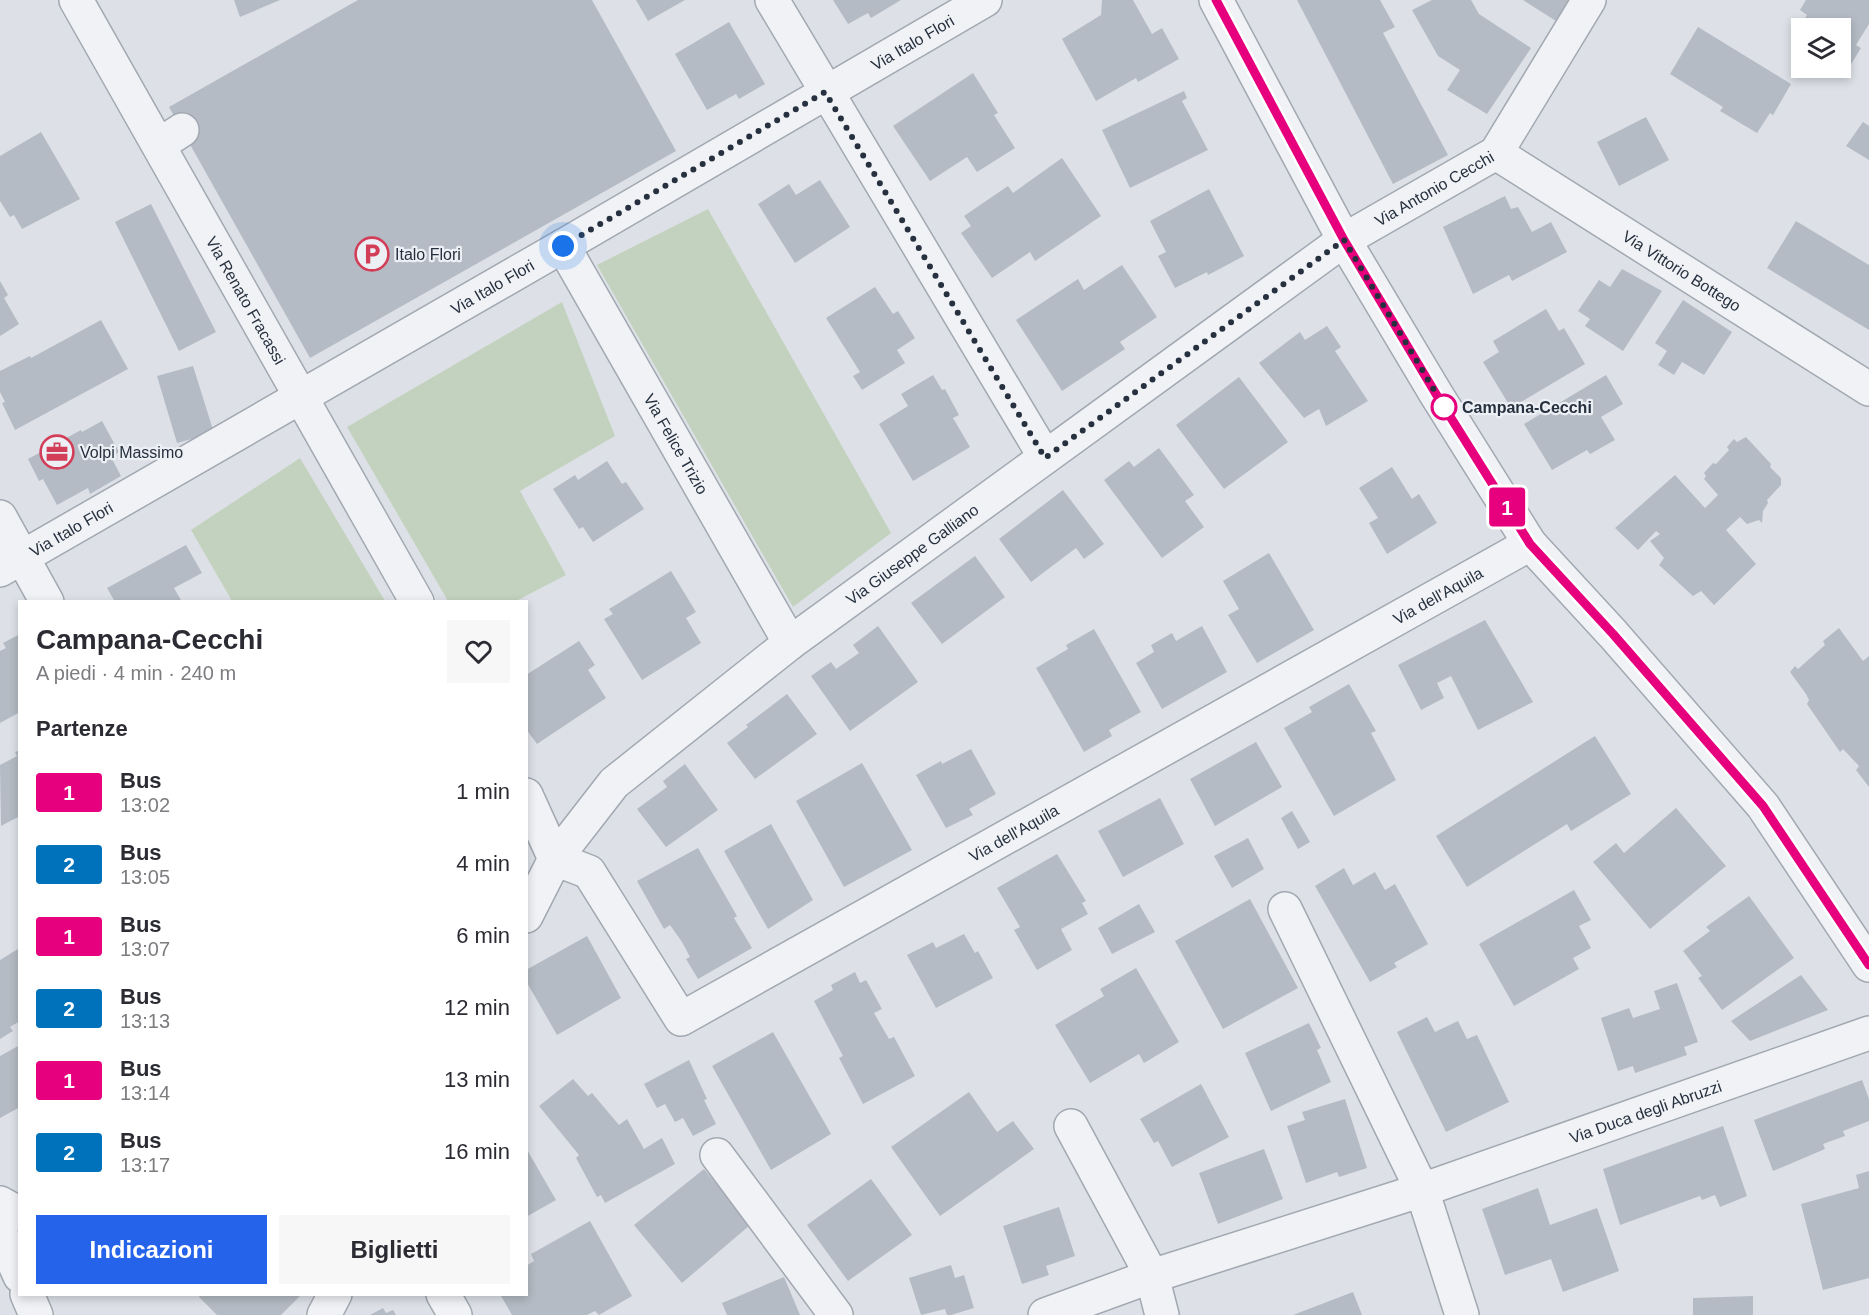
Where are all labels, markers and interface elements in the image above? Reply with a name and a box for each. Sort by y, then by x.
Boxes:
street label: Via Italo Flori [868,12,957,73]
map controls [1791,18,1851,78]
button: layers [1791,18,1851,78]
street label: Via Antonio Cecchi [1372,148,1497,229]
street label: Via Vittorio Bottego [1620,227,1744,314]
your location [548,231,578,261]
street label: Via Renato Fracassi [203,233,289,367]
parking icon: Italo Flori [354,236,390,272]
place label: Italo Flori [395,246,461,263]
street label: Via Italo Flori [448,256,537,317]
street label: Via Felice Trizio [641,391,712,497]
marker: Campana-Cecchi [1431,394,1457,420]
place label: Campana-Cecchi [1462,399,1592,416]
office icon: Volpi Massimo [39,434,75,470]
place label: Volpi Massimo [80,444,183,461]
line badge: 1 [1488,488,1526,526]
text: 1 [1501,496,1513,519]
street label: Via Italo Flori [26,498,116,560]
street label: Via Giuseppe Galliano [843,500,981,608]
street label: Via dell'Aquila [1390,564,1486,627]
button: heart [447,620,510,683]
text: Campana-Cecchi [36,624,263,655]
text: A piedi · 4 min · 240 m [36,662,236,684]
text: Partenze [36,716,128,741]
text: Bus [120,768,162,793]
text: 1 min [456,779,510,804]
text: 1 [63,781,75,804]
text: 13:02 [120,794,170,816]
street label: Via dell'Aquila [966,801,1061,865]
text: Bus [120,840,162,865]
text: 4 min [456,851,510,876]
text: 2 [63,853,75,876]
text: 13:05 [120,866,170,888]
text: Bus [120,912,162,937]
text: 6 min [456,923,510,948]
text: 1 [63,925,75,948]
text: 13:07 [120,938,170,960]
text: Bus [120,984,162,1009]
text: 12 min [444,995,510,1020]
text: 2 [63,997,75,1020]
text: 13:13 [120,1010,170,1032]
text: Bus [120,1056,162,1081]
text: 13 min [444,1067,510,1092]
text: 1 [63,1069,75,1092]
street label: Via Duca degli Abruzzi [1567,1077,1724,1146]
text: 13:14 [120,1082,170,1104]
text: Bus [120,1128,162,1153]
text: 16 min [444,1139,510,1164]
text: 2 [63,1141,75,1164]
text: 13:17 [120,1154,170,1176]
button: Indicazioni [36,1215,267,1284]
button: Biglietti [279,1215,510,1284]

